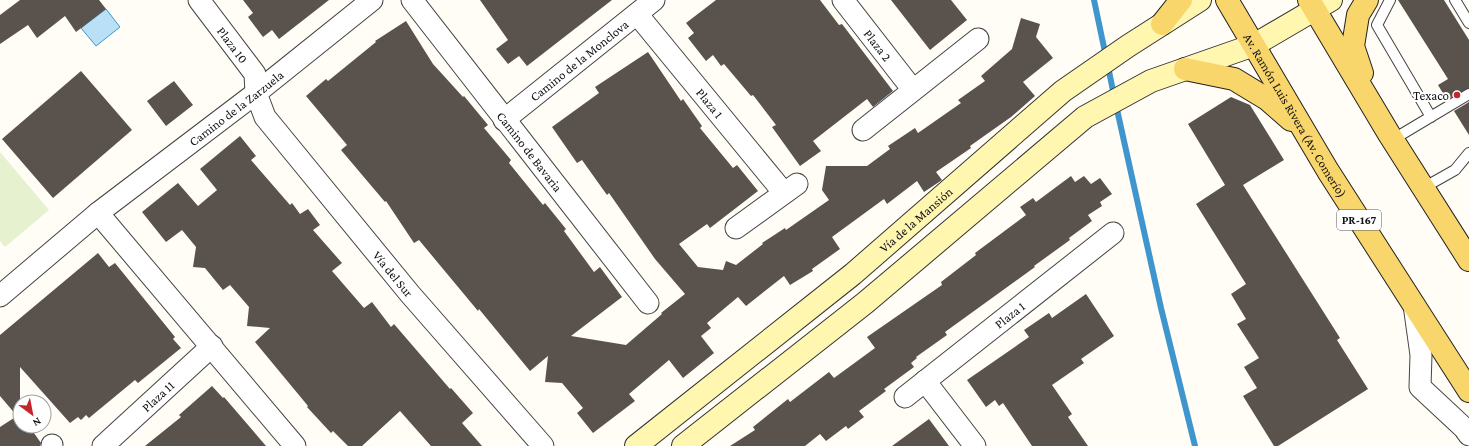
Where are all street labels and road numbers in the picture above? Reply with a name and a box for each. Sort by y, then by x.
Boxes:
street label: Camino de la Monclova [527,16,631,104]
street label: Plaza 10 [214,24,251,66]
street label: Plaza 2 [861,26,895,64]
street label: Av. Ramón Luis Rivera (Av. Comerío) [1241,30,1350,201]
street label: Camino de la Zarzuela [186,67,286,149]
street label: Plaza 1 [693,85,727,121]
street label: Camino de Bavaria [494,108,566,195]
street label: Vía de la Mansión [876,184,955,255]
road number: PR-167 [1337,210,1381,230]
street label: Vía del Sur [370,248,417,300]
street label: Plaza 1 [991,298,1028,331]
street label: Plaza 11 [138,377,177,415]

